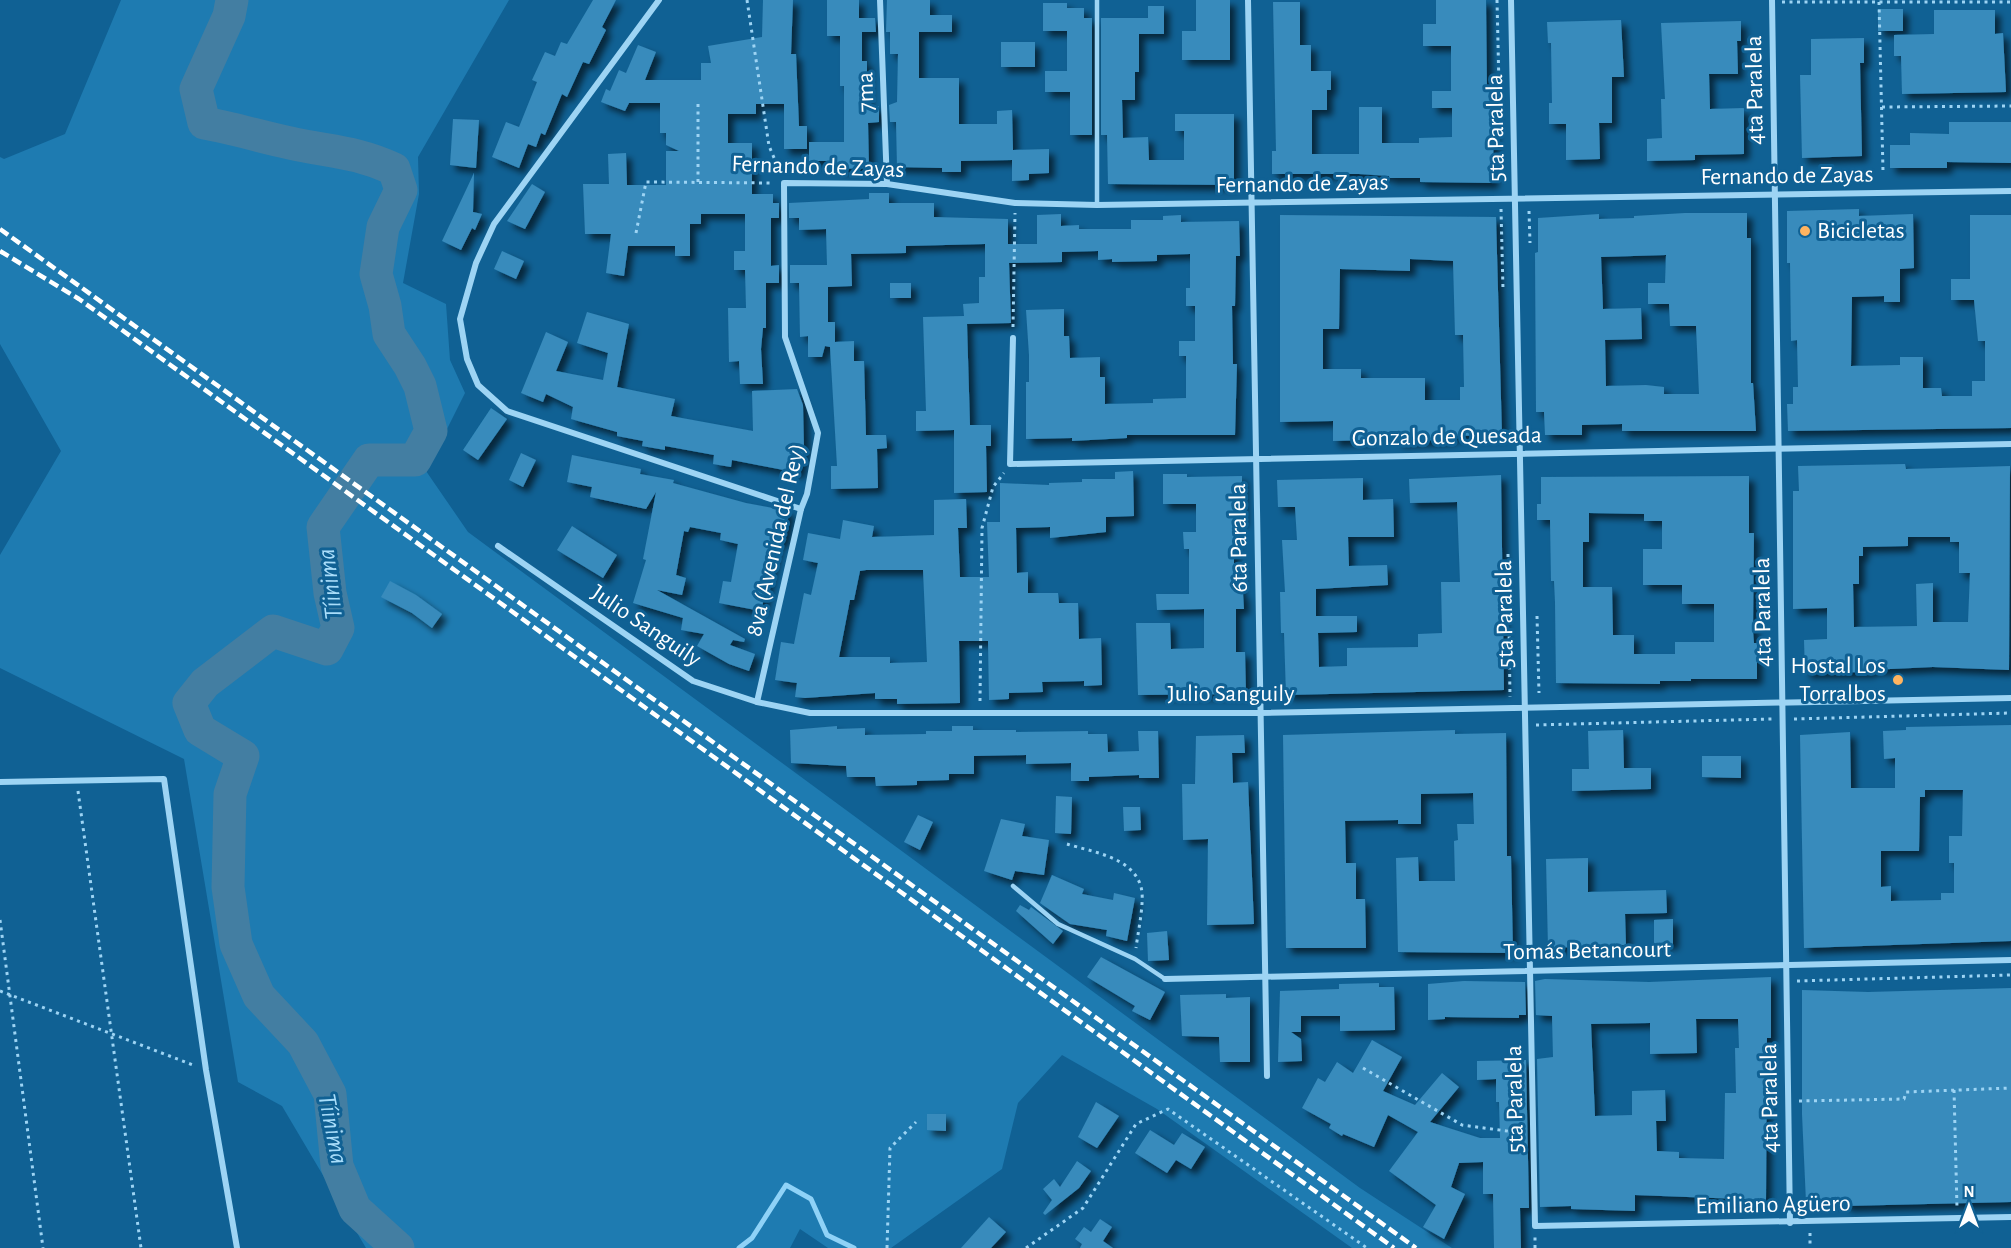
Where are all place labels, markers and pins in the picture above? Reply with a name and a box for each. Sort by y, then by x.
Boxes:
place label: Bicicletas [1817,219,1905,243]
marker: Bicicletas [1798,224,1812,238]
place label: Hostal Los Torralbos [1790,654,1886,706]
marker: Hostal Los Torralbos [1891,673,1905,687]

